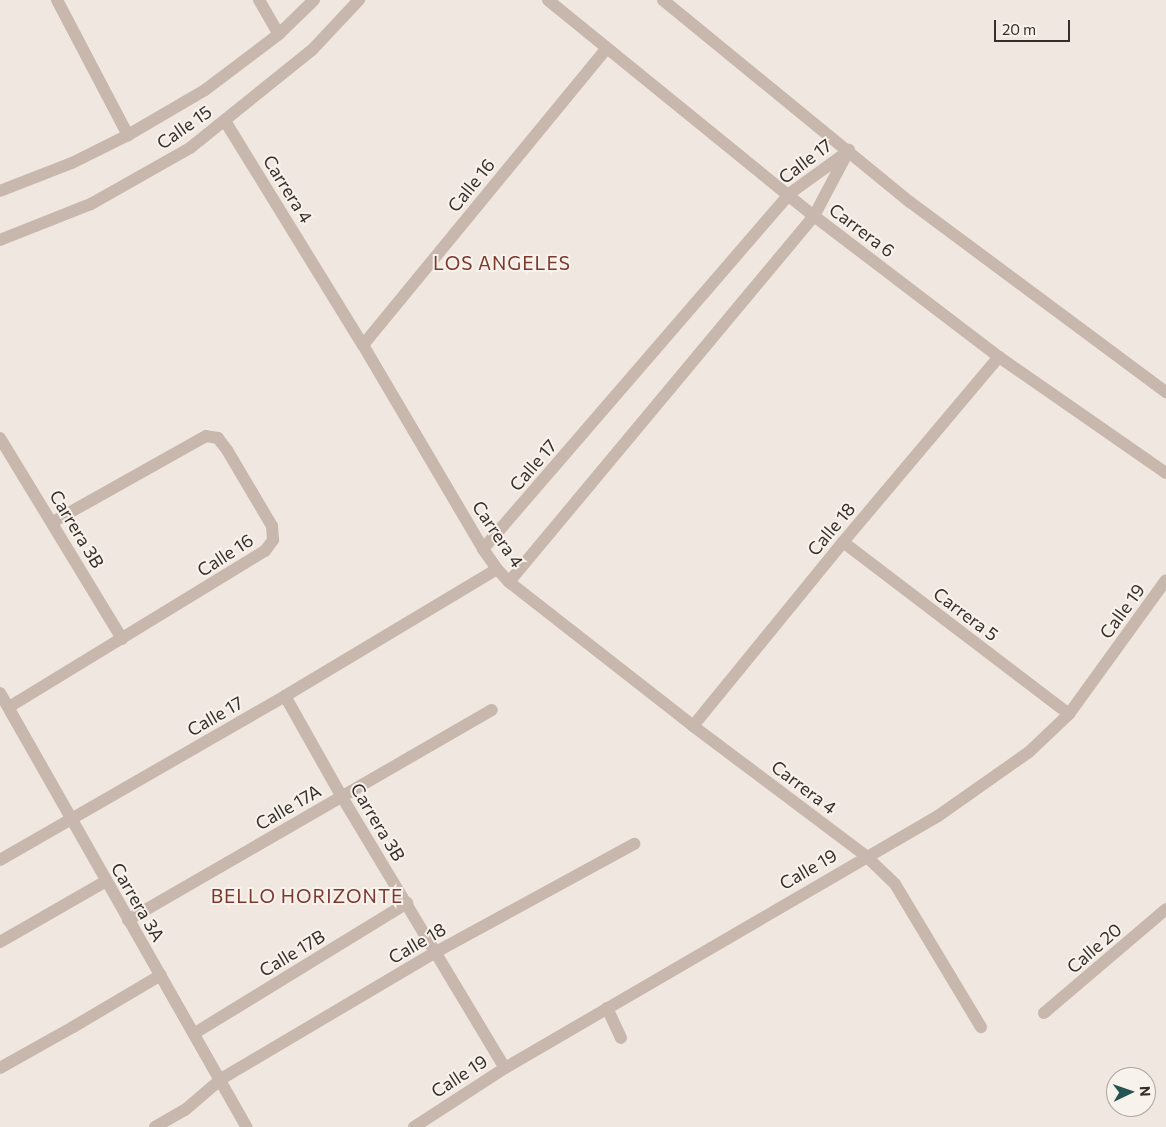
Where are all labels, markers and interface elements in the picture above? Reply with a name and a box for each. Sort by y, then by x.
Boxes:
scale bar [996,10,1072,42]
text: 20 m [1002,20,1036,38]
street label: Calle 15 [152,100,216,154]
street label: Calle 17 [774,134,836,188]
street label: Carrera 4 [259,151,317,227]
street label: Calle 16 [443,154,499,216]
street label: Carrera 6 [825,198,899,262]
district label: LOS ANGELES [432,252,572,274]
street label: Calle 17 [505,435,561,495]
street label: Carrera 3B [45,486,109,572]
street label: Carrera 4 [468,496,528,572]
street label: Calle 18 [803,498,859,560]
street label: Calle 16 [193,529,257,581]
street label: Calle 19 [1095,579,1149,643]
street label: Carrera 5 [929,583,1003,645]
street label: Calle 17 [183,691,247,741]
street label: Carrera 4 [767,756,841,818]
street label: Carrera 3B [346,779,410,865]
street label: Calle 17A [251,780,325,834]
street label: Calle 19 [776,844,840,894]
street label: Carrera 3A [107,859,169,945]
district label: BELLO HORIZONTE [209,885,405,907]
street label: Calle 18 [385,918,449,968]
street label: Calle 20 [1062,918,1126,978]
street label: Calle 17B [255,925,329,981]
street label: Calle 19 [427,1050,491,1102]
north arrow [1106,1067,1156,1117]
text: N [1137,1086,1154,1097]

